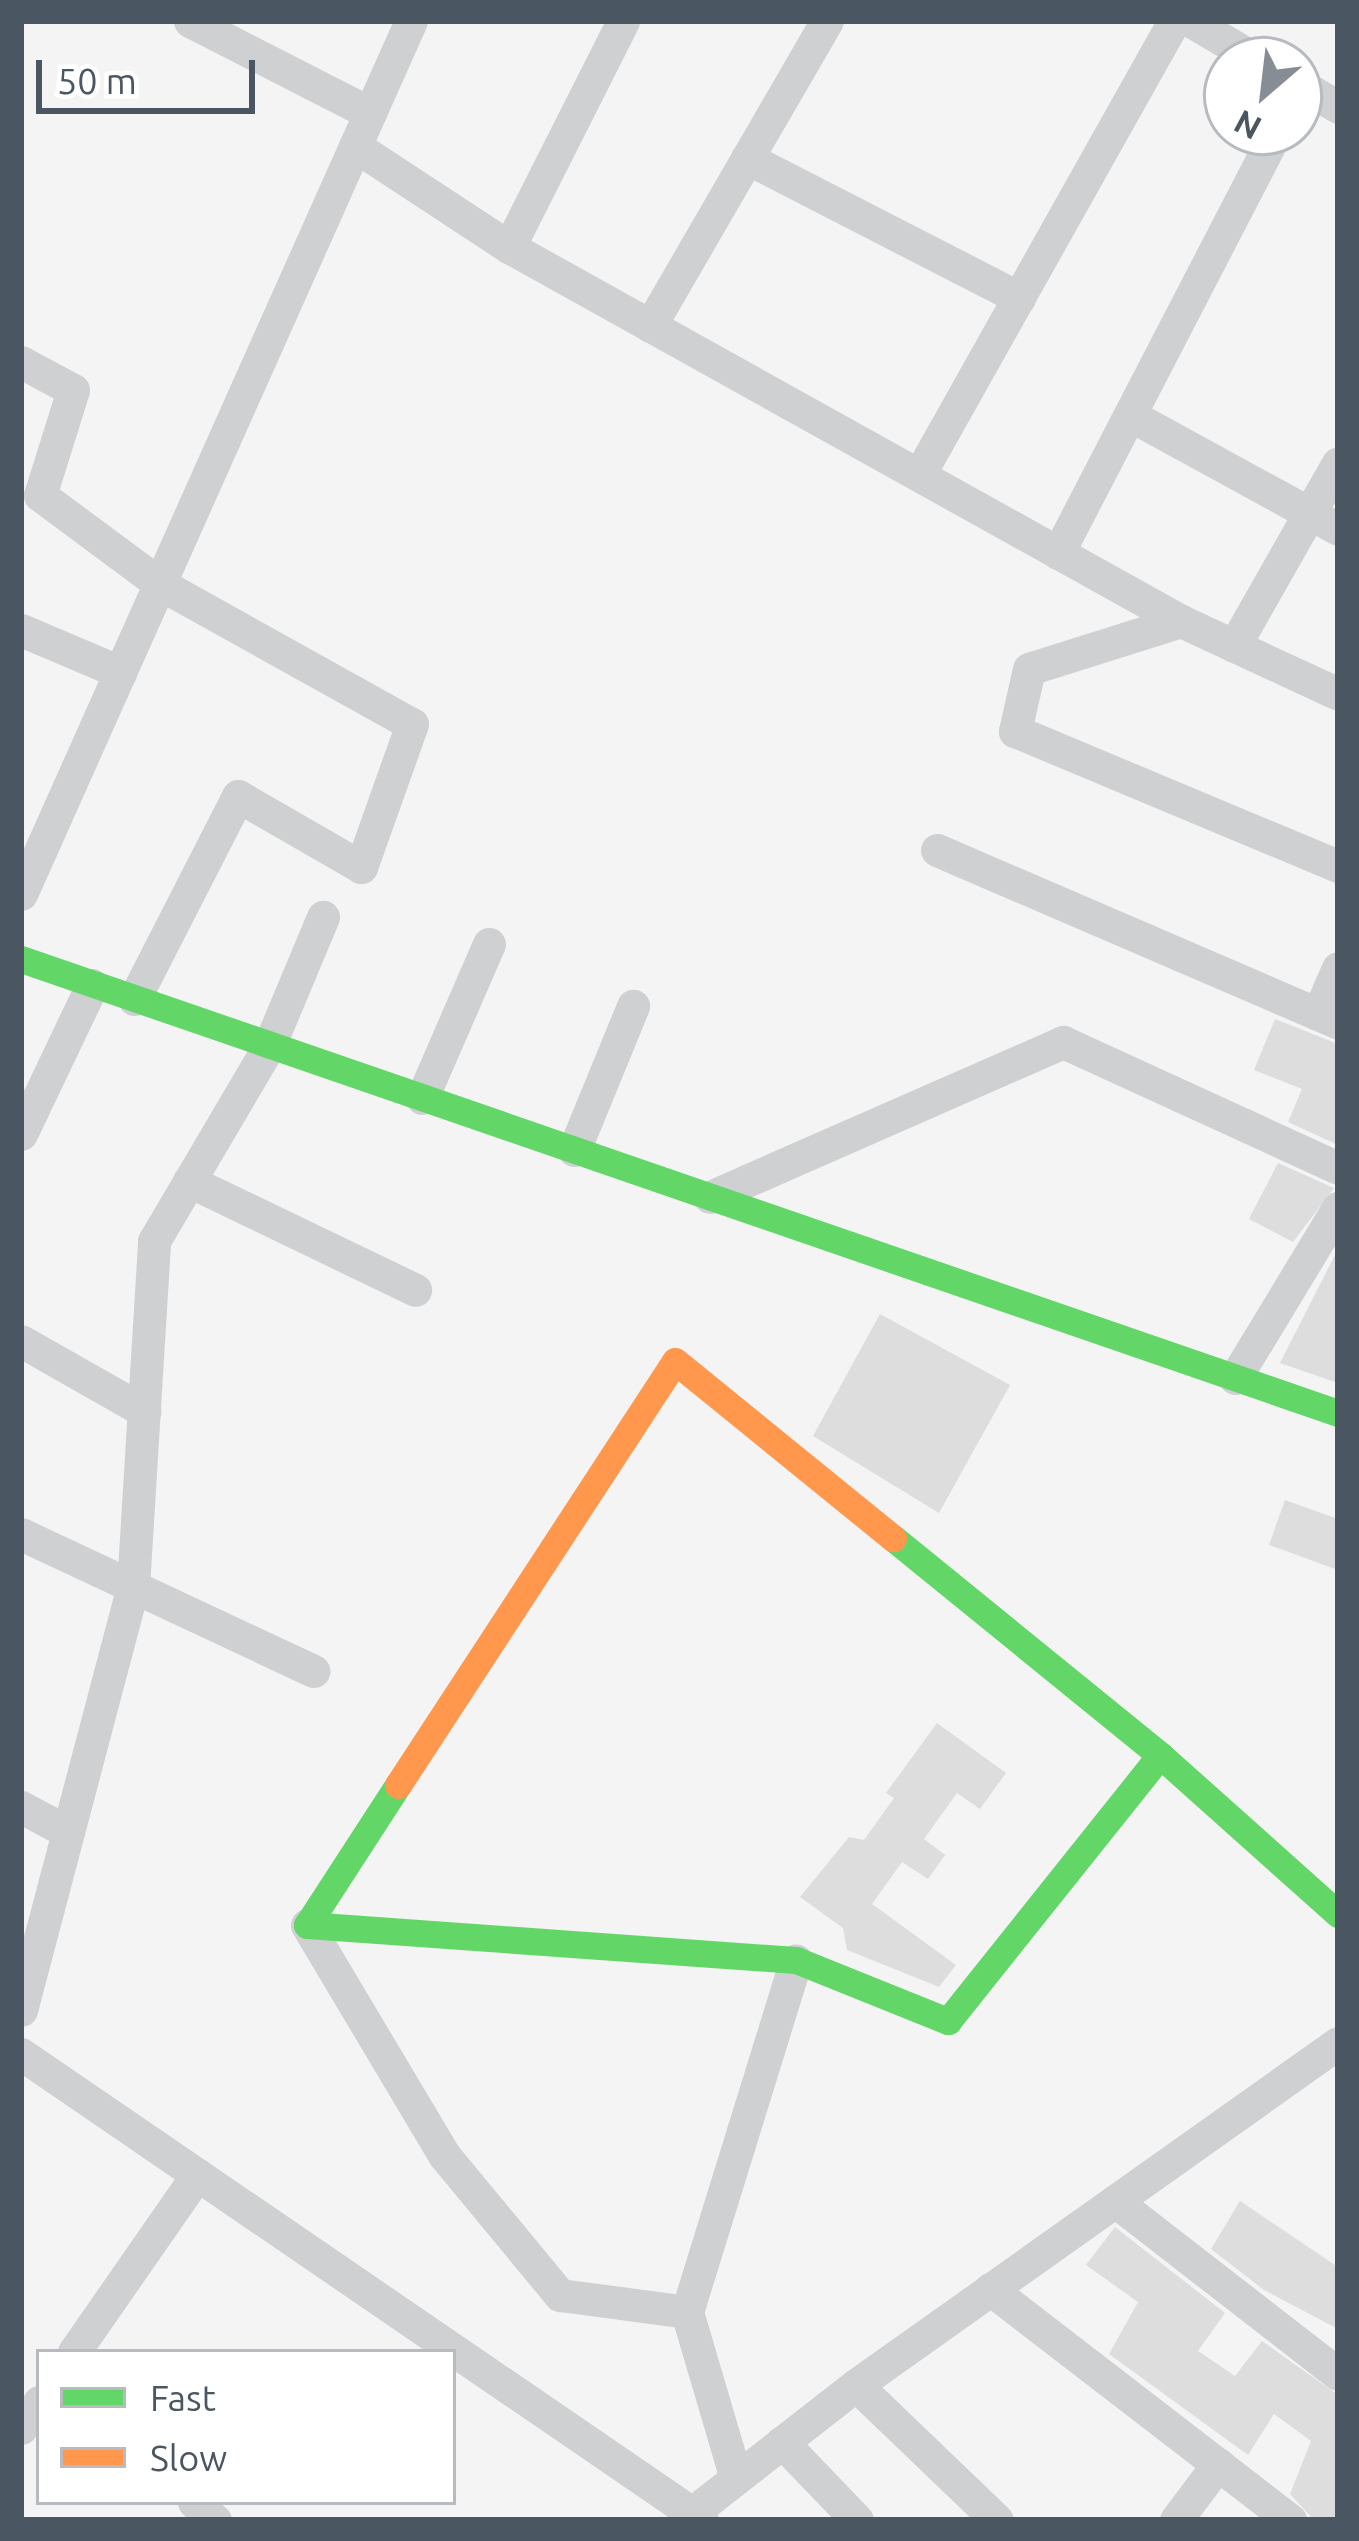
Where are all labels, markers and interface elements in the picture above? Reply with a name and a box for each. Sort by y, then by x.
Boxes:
scale bar [42,36,261,110]
north arrow [1203,36,1323,156]
text: 50 m [57,60,137,101]
text: N [1228,103,1267,148]
legend [36,2349,456,2505]
text: Fast [150,2377,216,2418]
text: Slow [150,2437,227,2478]

